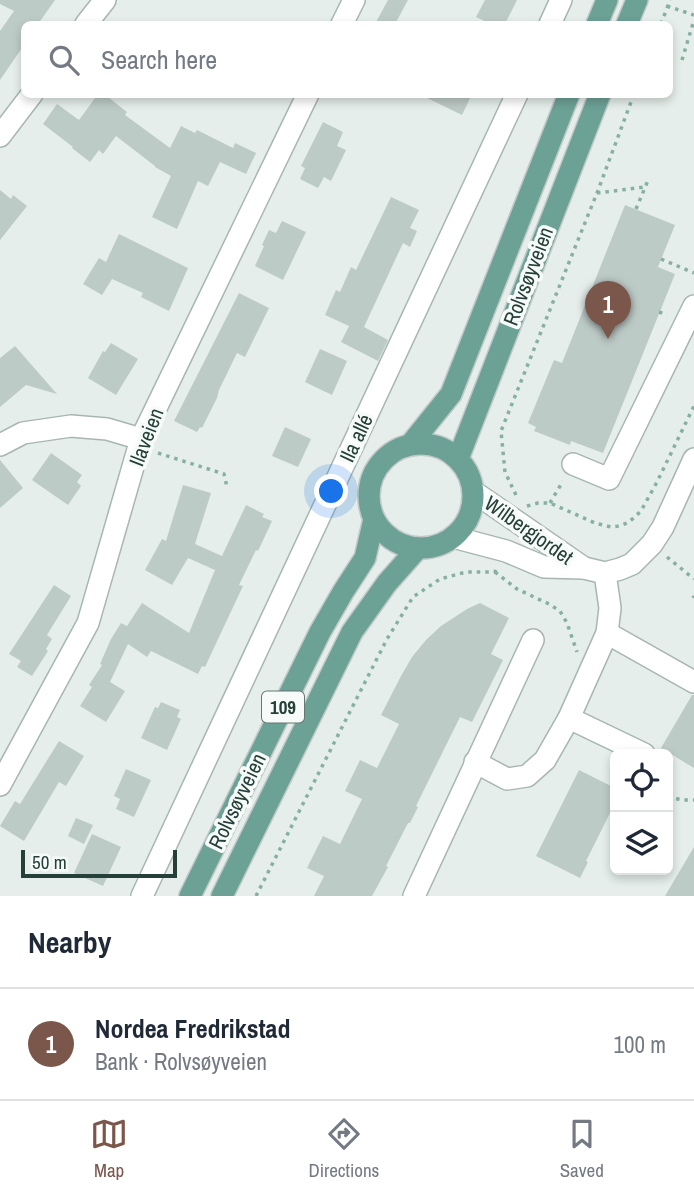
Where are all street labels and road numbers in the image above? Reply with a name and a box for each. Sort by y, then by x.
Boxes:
street label: Rolvsøyveien [496,223,560,329]
street label: Ilaveien [122,404,170,470]
street label: Ila allé [332,409,380,467]
street label: Wilbergjordet [479,489,579,571]
road number: 109 [262,692,304,722]
street label: Rolvsøyveien [201,748,273,854]

